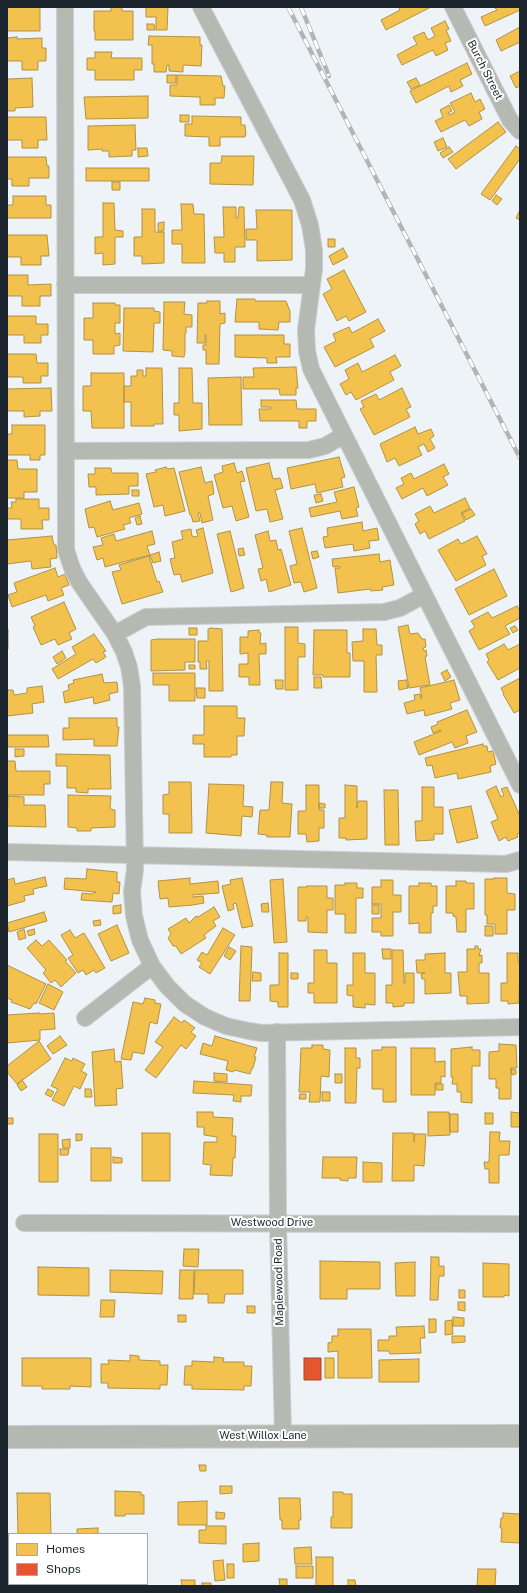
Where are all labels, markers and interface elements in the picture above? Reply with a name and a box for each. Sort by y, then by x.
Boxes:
street label: Burch Street [464,38,506,102]
street label: Westwood Drive [231,1216,313,1230]
street label: Maplewood Road [272,1238,286,1326]
street label: West Willox Lane [219,1429,307,1443]
legend [8,1533,148,1585]
text: Homes [46,1542,85,1556]
text: Shops [46,1562,81,1576]

